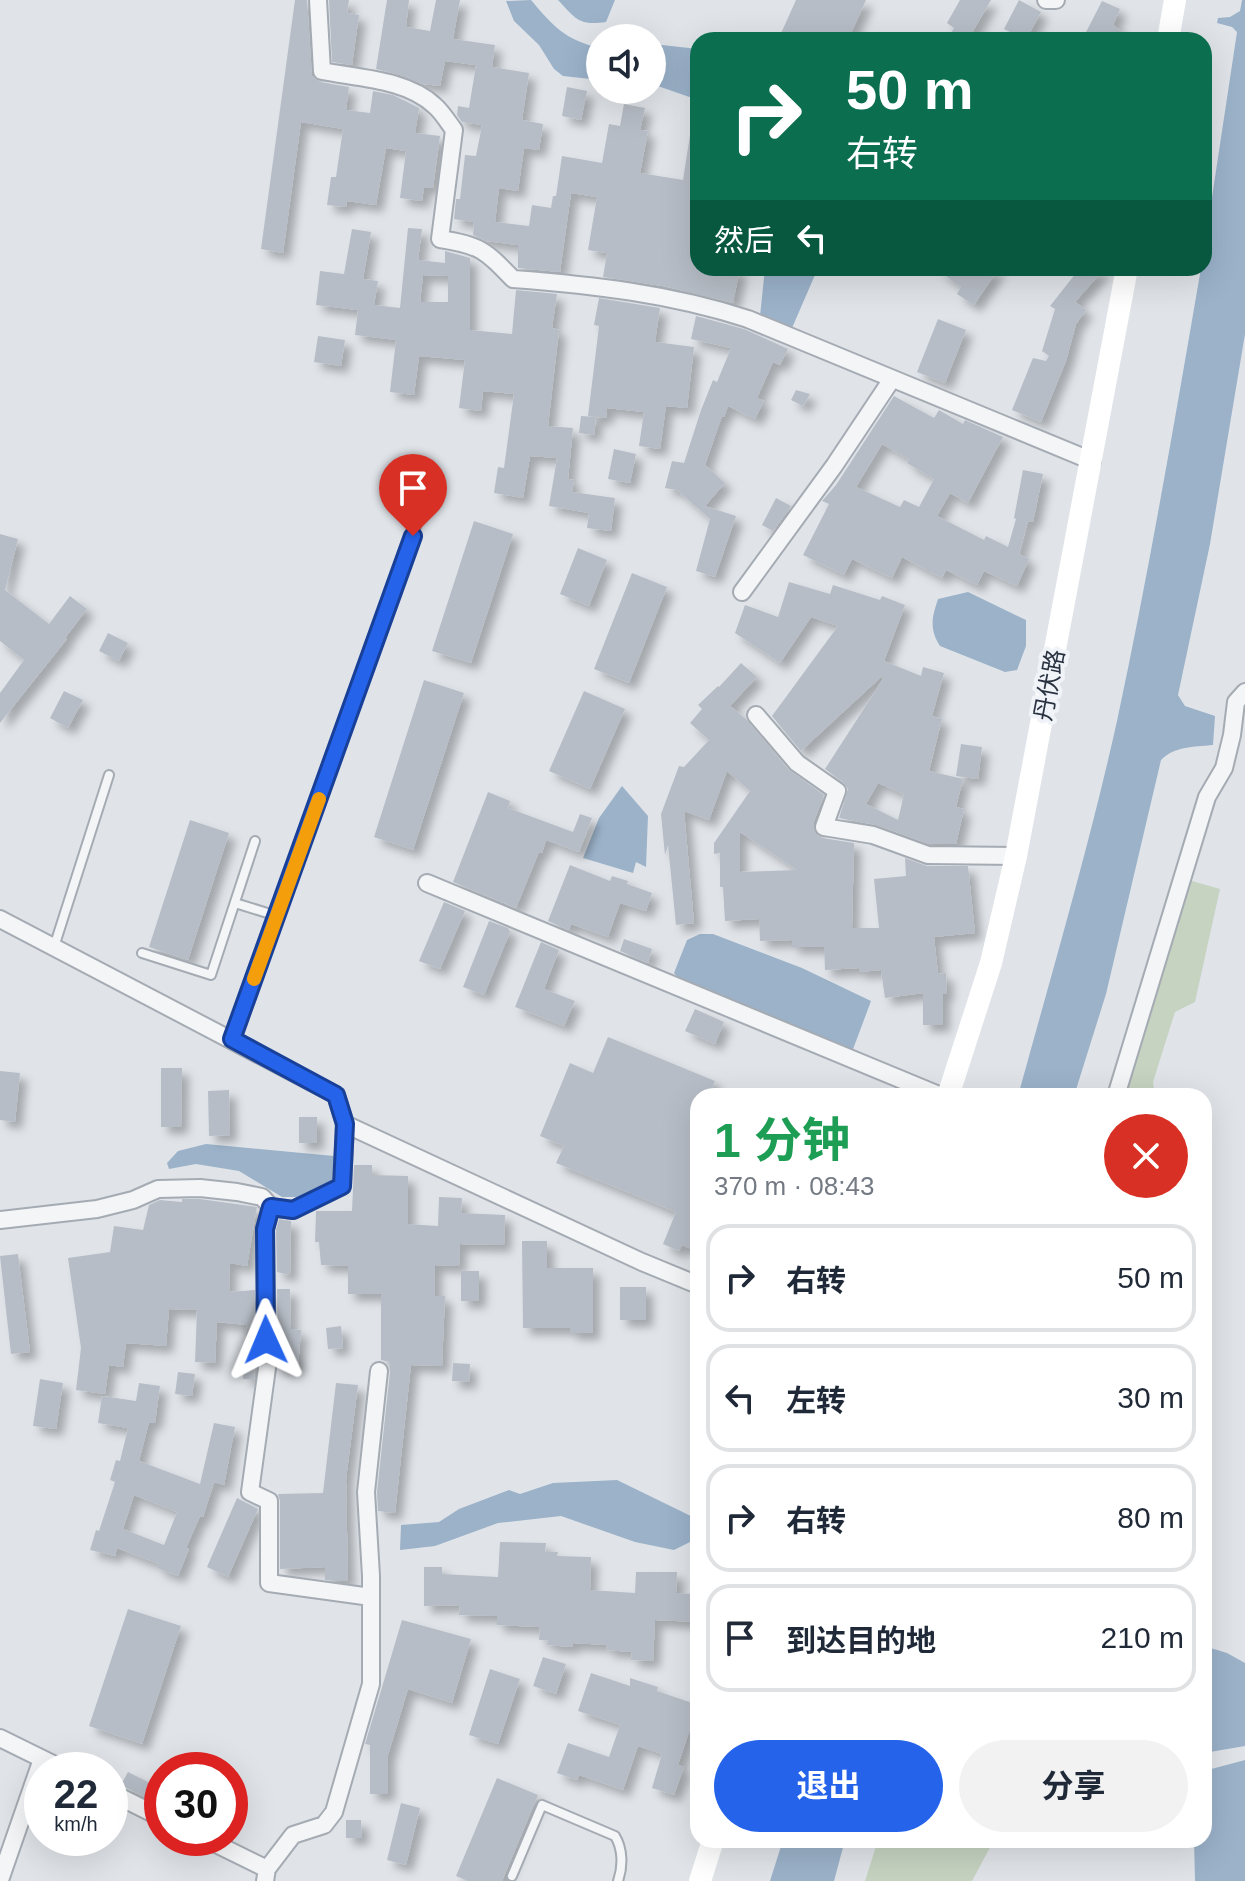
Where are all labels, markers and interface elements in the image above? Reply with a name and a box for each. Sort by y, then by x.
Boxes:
map controls [586,24,666,104]
button: sound [586,24,666,104]
text: 50 m [846,58,974,121]
icon: right [714,64,818,168]
text: 右转 [846,133,918,174]
icon: left [790,216,834,260]
text: 然后 [714,224,774,257]
pin [379,454,447,536]
icon: arrive [391,466,435,510]
street label: 丹伏路 [1029,647,1069,723]
text: 1 分钟 [714,1114,850,1167]
button: close [1104,1114,1188,1198]
text: 370 m · 08:43 [714,1171,874,1201]
icon: right [718,1256,762,1300]
text: 50 m [1117,1261,1184,1294]
text: 右转 [786,1264,846,1297]
position arrow [224,1298,308,1382]
icon: left [718,1376,762,1420]
text: 30 m [1117,1381,1184,1414]
text: 左转 [786,1384,846,1417]
icon: right [718,1496,762,1540]
text: 80 m [1117,1501,1184,1534]
text: 右转 [786,1504,846,1537]
icon: arrive [718,1616,762,1660]
text: 210 m [1101,1621,1184,1654]
text: 到达目的地 [786,1624,936,1657]
button: 退出 [714,1740,943,1832]
button: 分享 [959,1740,1188,1832]
speed limit sign: 30 [144,1752,248,1856]
text: 22 [54,1772,98,1816]
text: km/h [54,1813,98,1835]

